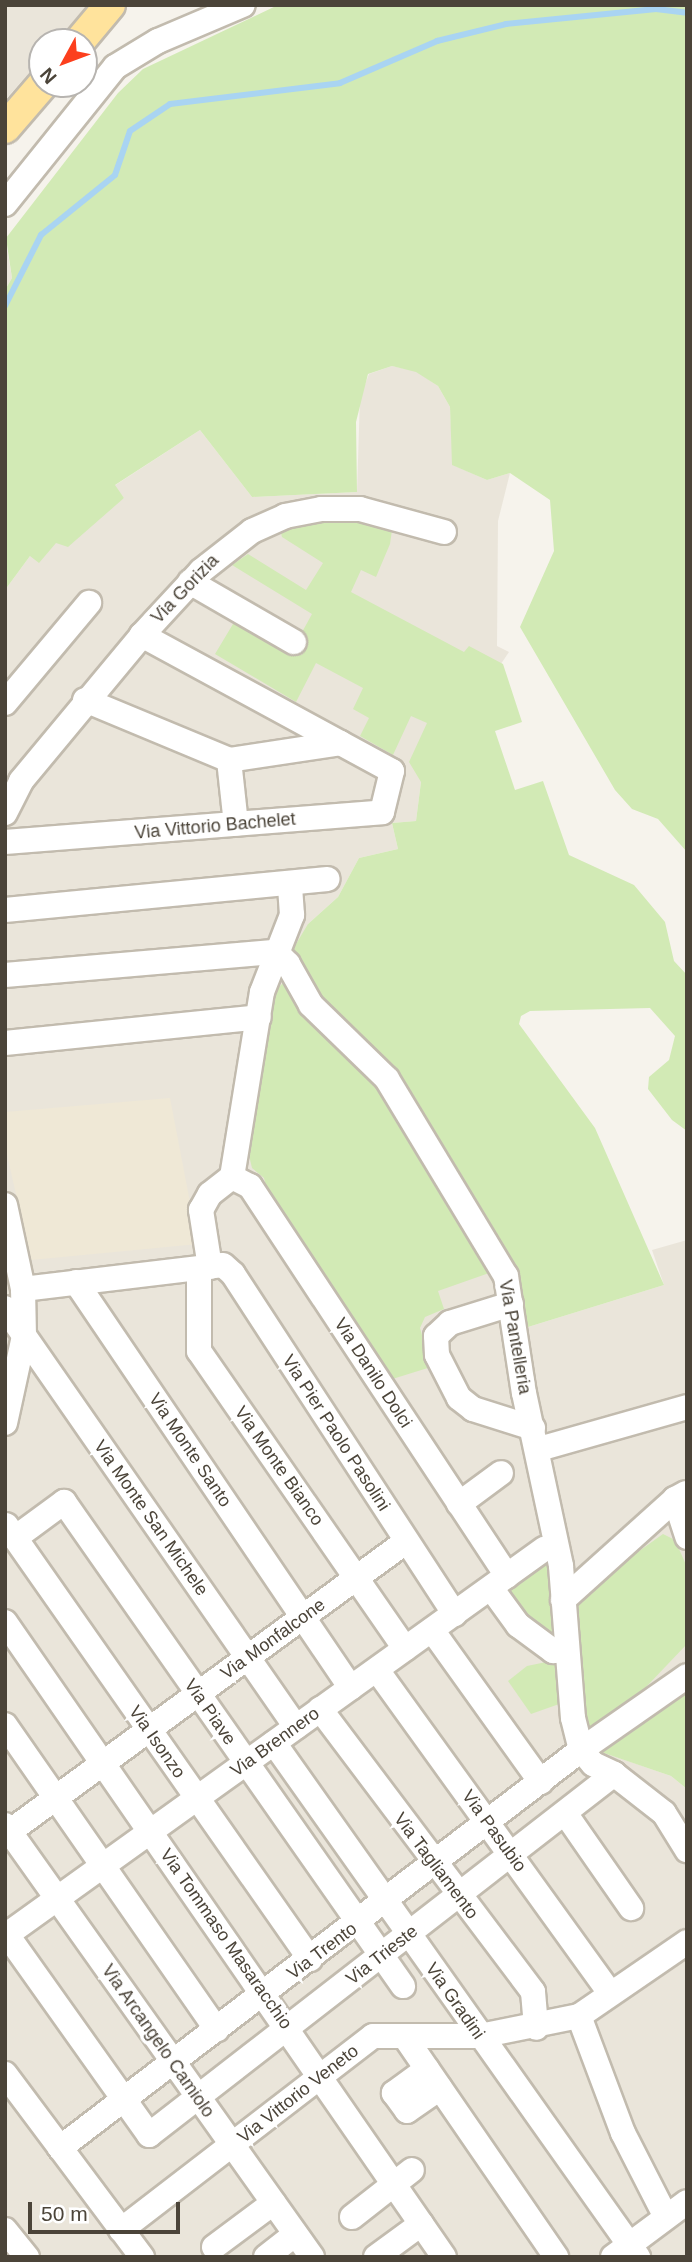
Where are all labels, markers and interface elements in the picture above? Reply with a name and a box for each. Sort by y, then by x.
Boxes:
north arrow [28,28,98,98]
text: N [36,64,61,88]
street label: Via Gorizia [147,550,223,628]
street label: Via Vittorio Bachelet [134,808,296,844]
street label: Via Pantelleria [494,1278,536,1396]
street label: Via Danilo Dolci [329,1314,417,1432]
street label: Via Pier Paolo Pasolini [277,1351,395,1515]
street label: Via Monte Santo [144,1389,236,1511]
street label: Via Monte Bianco [230,1402,328,1530]
street label: Via Monte San Michele [89,1436,213,1600]
street label: Via Monfalcone [217,1594,329,1684]
street label: Via Piave [179,1675,241,1749]
street label: Via Isonzo [124,1702,190,1782]
street label: Via Brennero [226,1702,324,1782]
street label: Via Pasubio [457,1786,531,1876]
street label: Via Tagliamento [389,1808,483,1924]
street label: Via Tommaso Masaracchio [155,1844,297,2034]
street label: Via Trento [283,1918,361,1984]
street label: Via Trieste [342,1920,422,1990]
street label: Via Gradini [421,1958,489,2044]
street label: Via Arcangelo Camiolo [97,1960,219,2122]
street label: Via Vittorio Veneto [233,2040,363,2148]
scale bar [32,2188,184,2232]
text: 50 m [41,2202,88,2225]

